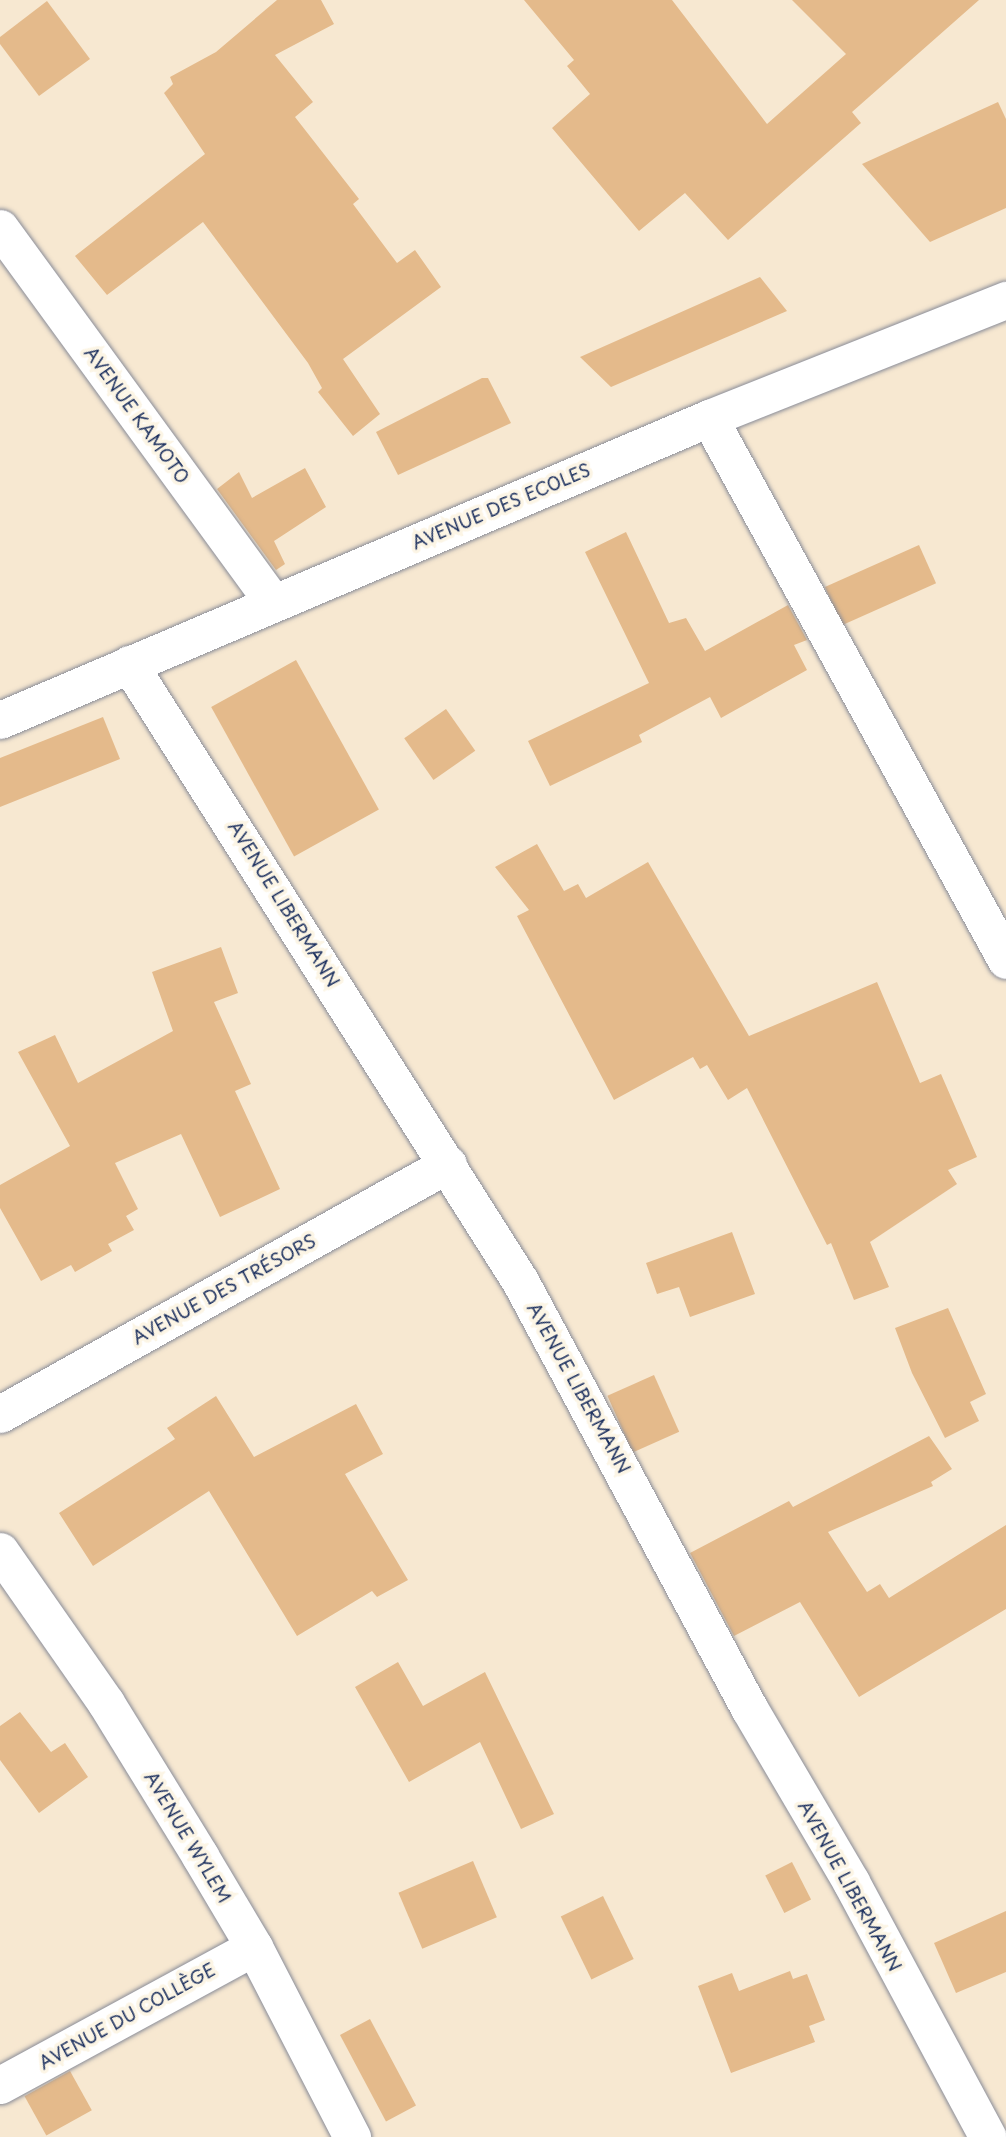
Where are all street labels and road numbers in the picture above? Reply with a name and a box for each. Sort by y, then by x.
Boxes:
street label: AVENUE KAMOTO [80,342,194,488]
street label: AVENUE DES ECOLES [407,458,595,554]
street label: AVENUE LIBERMANN [224,817,344,991]
street label: AVENUE DES TRÉSORS [127,1229,321,1349]
street label: AVENUE LIBERMANN [523,1299,635,1477]
street label: AVENUE WYLEM [140,1767,236,1907]
street label: AVENUE LIBERMANN [794,1797,906,1975]
street label: AVENUE DU COLLÈGE [35,1958,219,2074]

